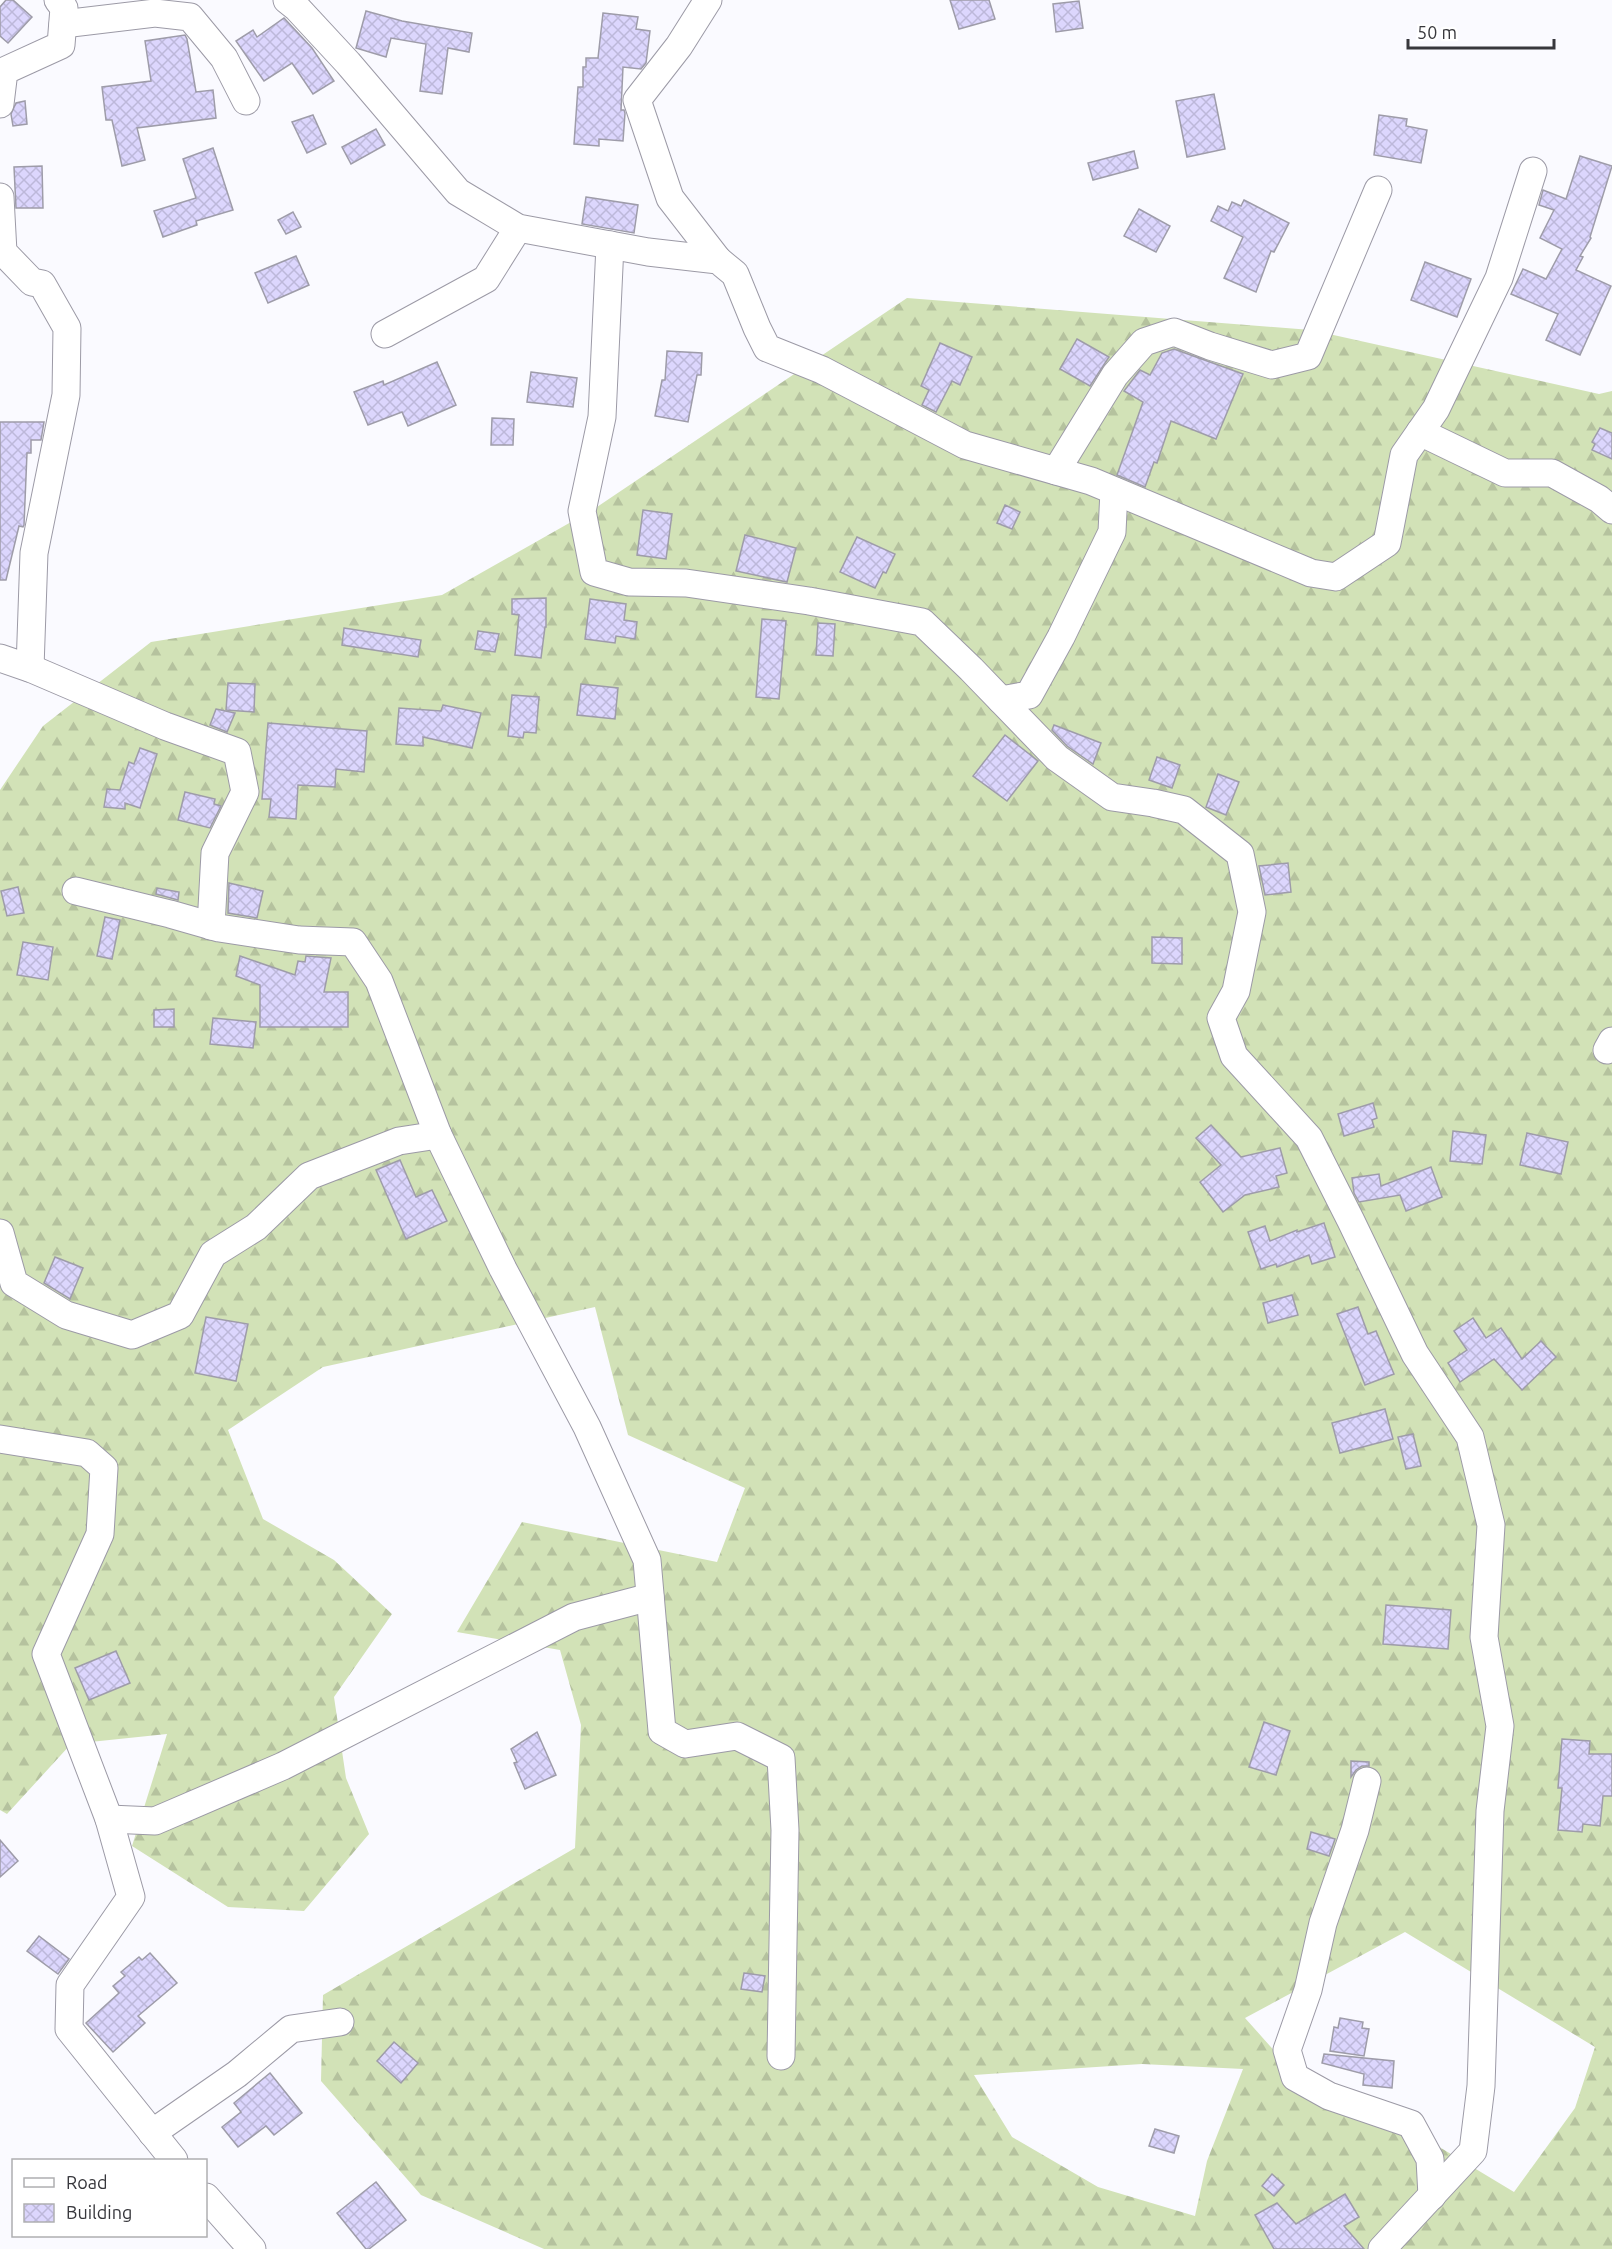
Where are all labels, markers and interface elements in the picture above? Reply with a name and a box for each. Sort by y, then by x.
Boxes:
scale bar [1408,12,1554,50]
text: 50 m [1417,22,1457,42]
legend [12,2159,207,2237]
text: Road [66,2172,108,2192]
text: Building [66,2202,132,2222]

